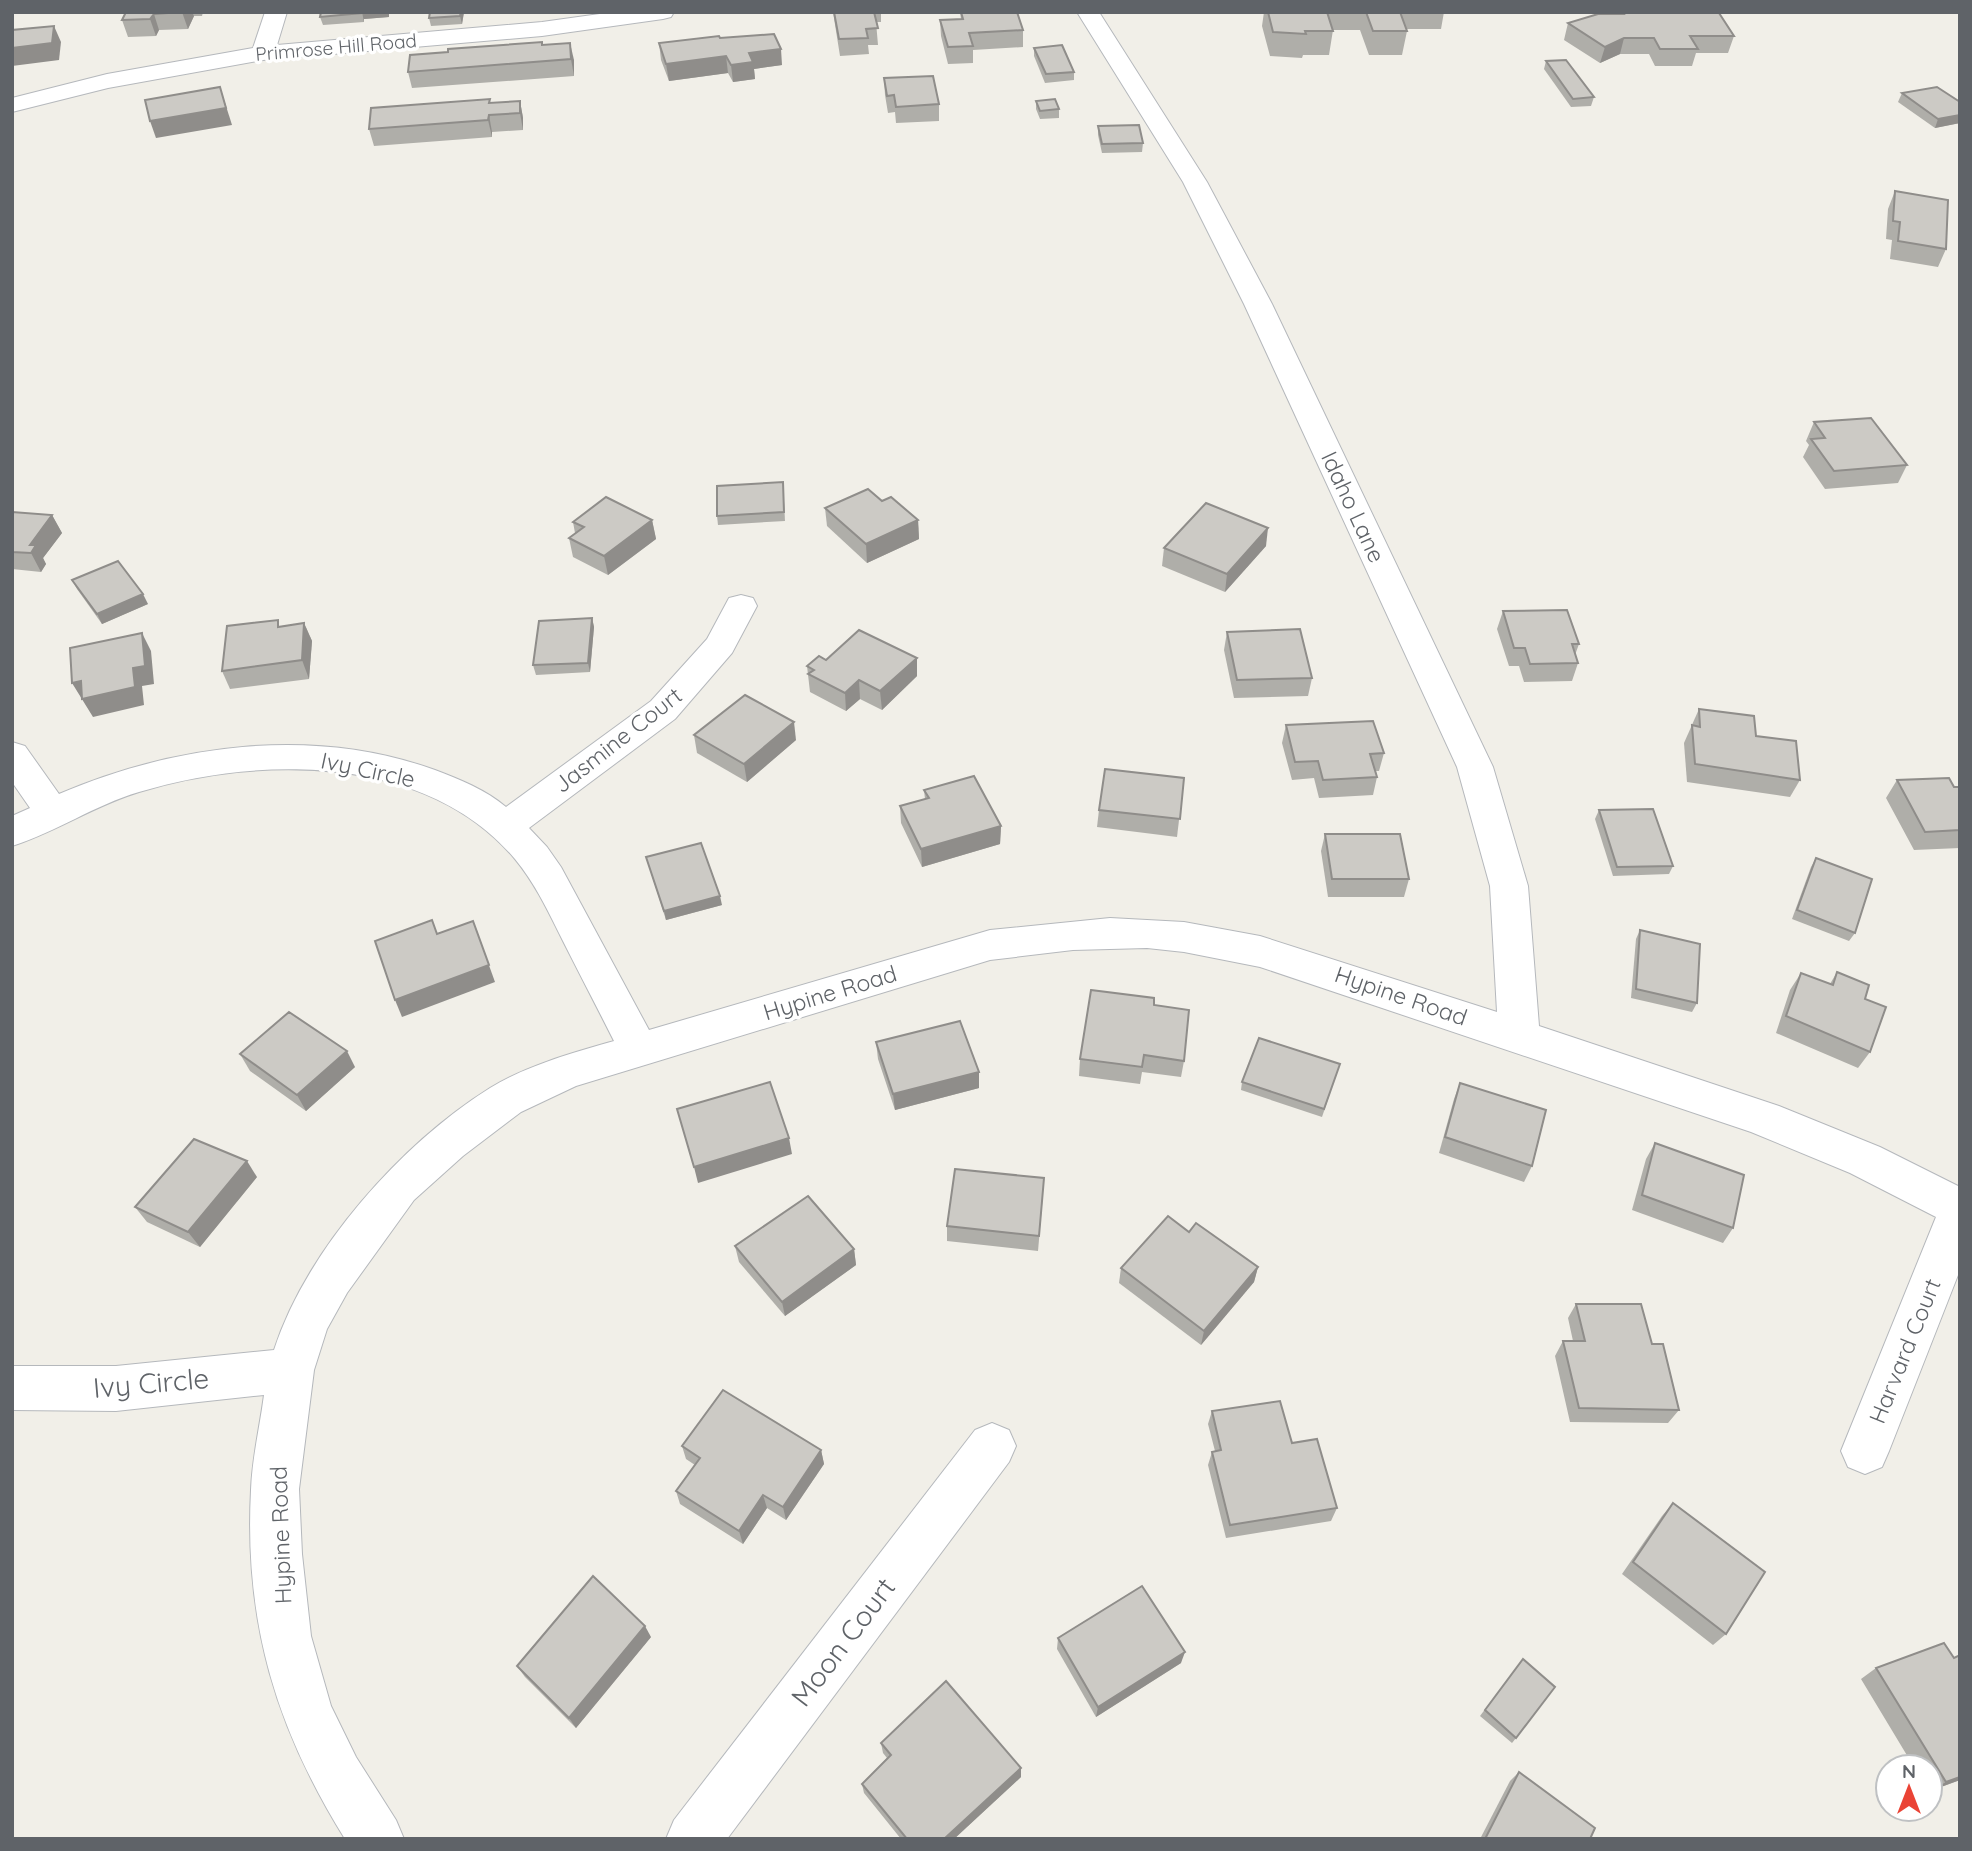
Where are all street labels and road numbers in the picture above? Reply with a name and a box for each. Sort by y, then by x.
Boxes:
street label: Primrose Hill Road [254,28,418,66]
street label: Idaho Lane [1315,447,1392,567]
street label: Jasmine Court [548,680,688,799]
street label: Ivy Circle [318,745,418,794]
street label: Hypine Road [760,958,900,1027]
street label: Hypine Road [1331,959,1471,1032]
street label: Harvard Court [1862,1274,1947,1428]
street label: Ivy Circle [92,1360,210,1405]
street label: Hypine Road [264,1465,297,1605]
street label: Moon Court [783,1570,902,1713]

